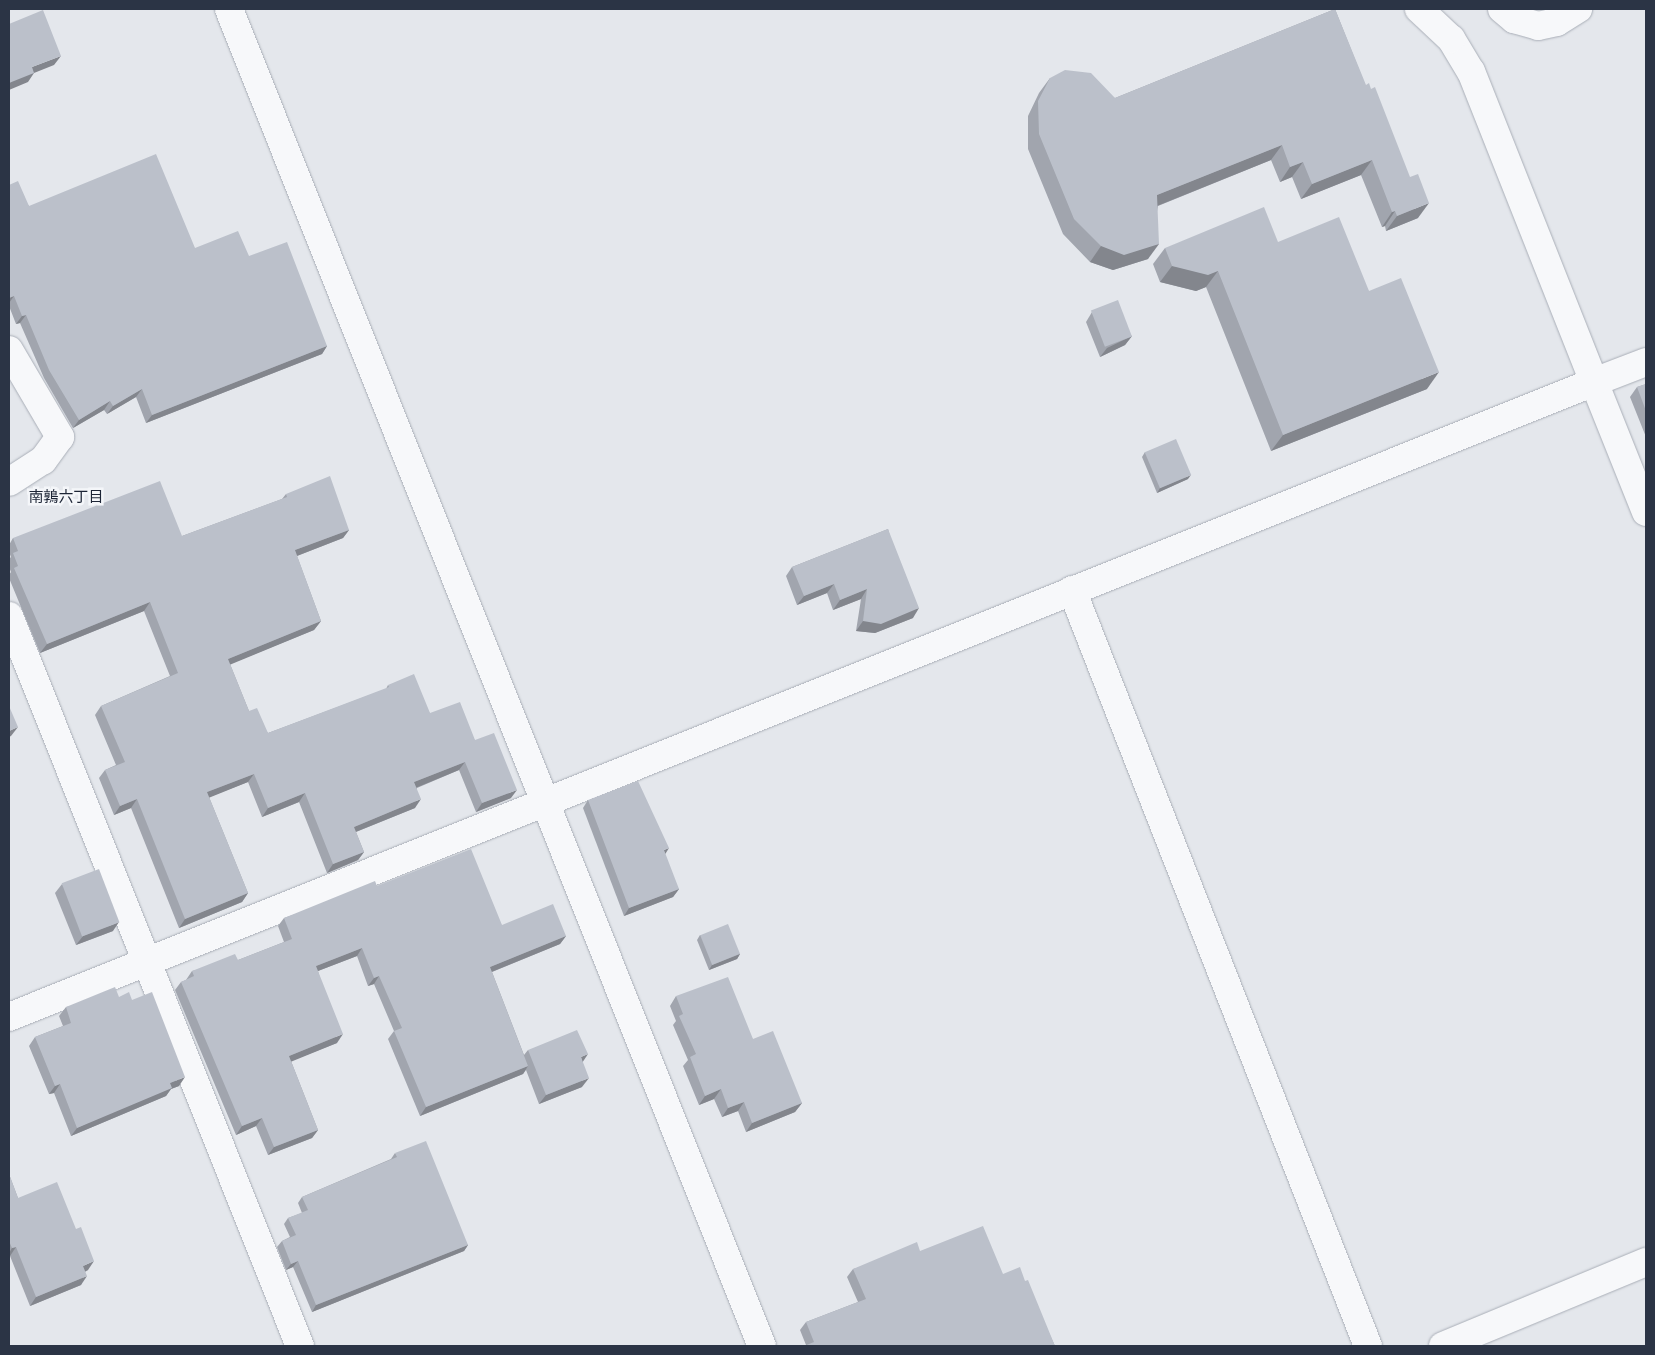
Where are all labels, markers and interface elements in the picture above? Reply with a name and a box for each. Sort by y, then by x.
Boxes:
district label: 南鶉六丁目 [29,488,103,506]

